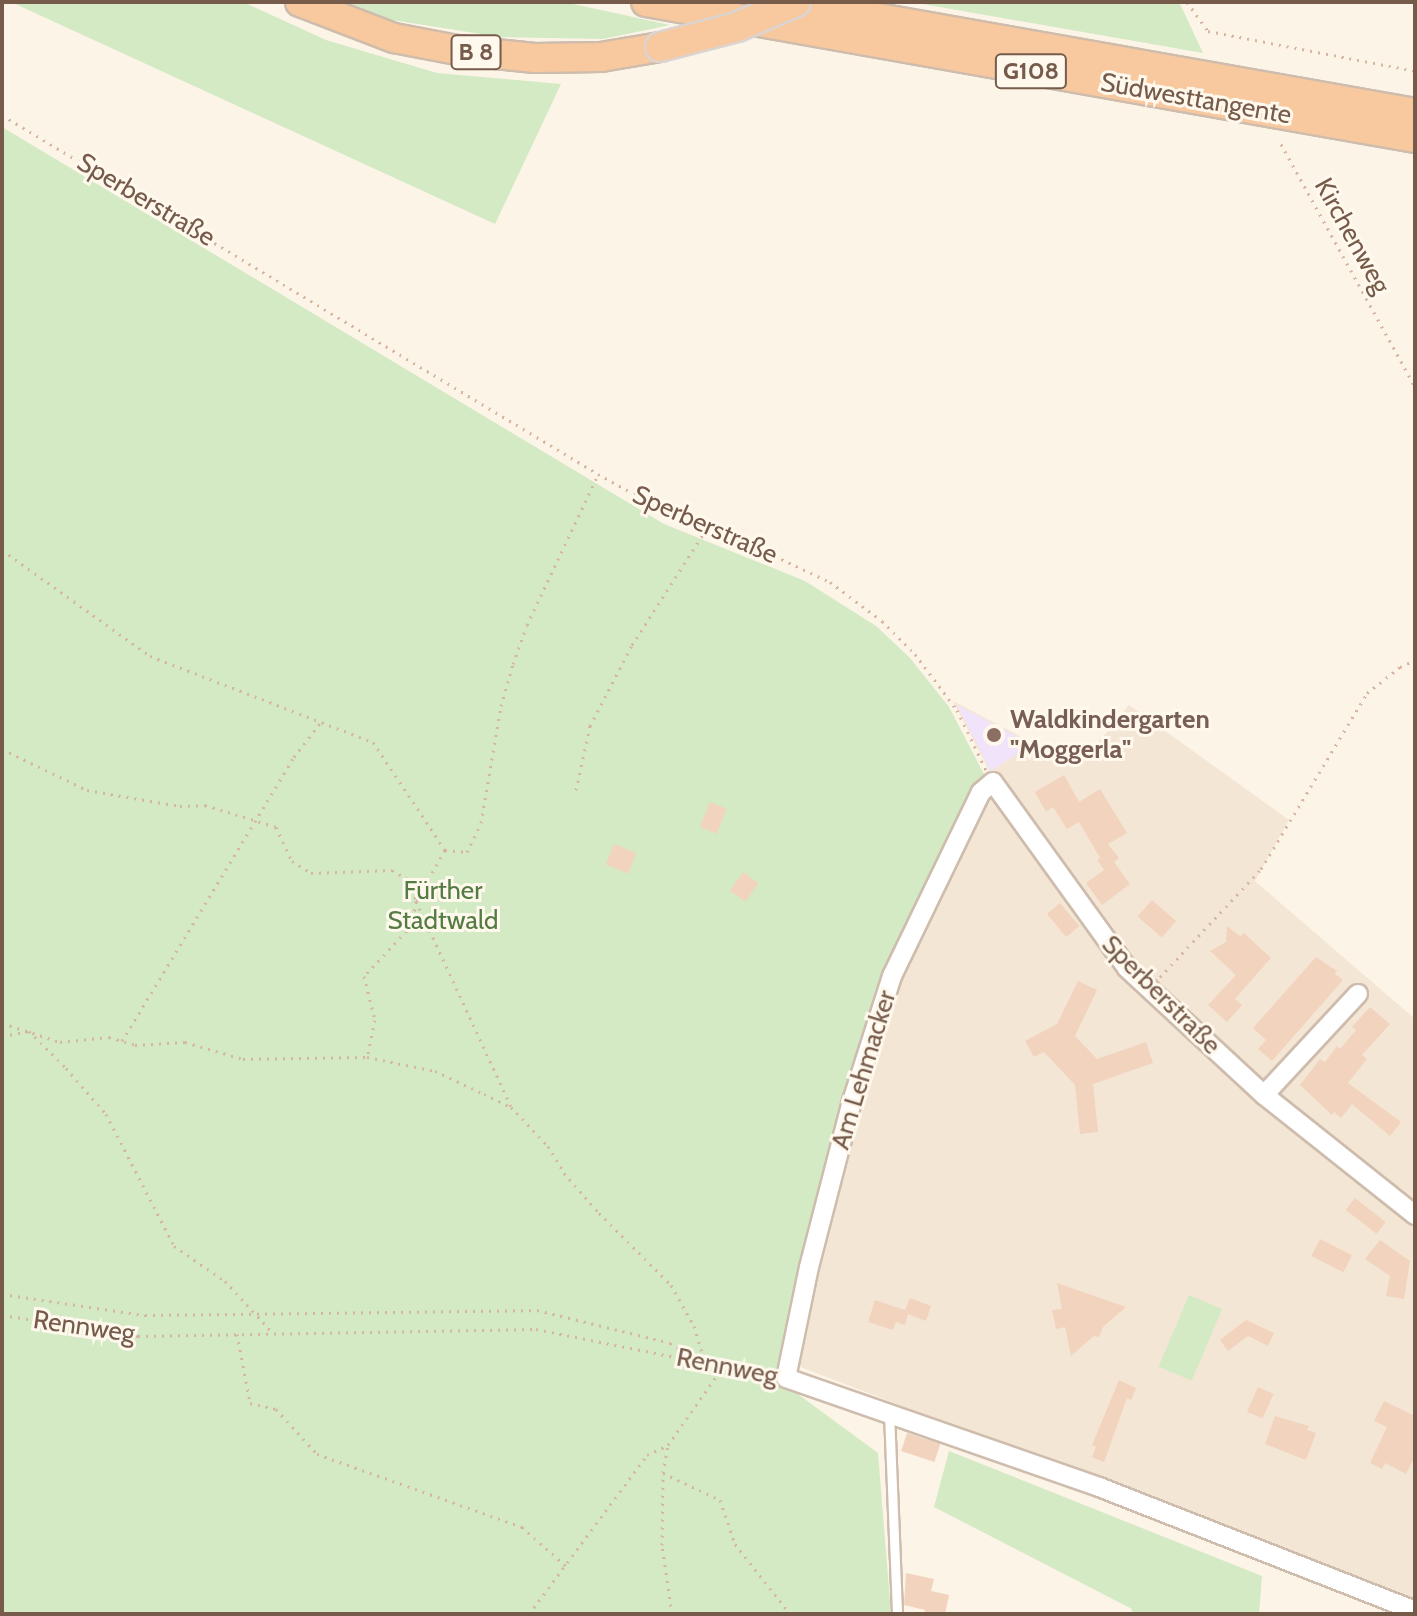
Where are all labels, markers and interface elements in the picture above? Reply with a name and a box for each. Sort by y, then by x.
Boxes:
road number: B 8 [450,32,502,72]
road number: G108 [993,51,1069,91]
street label: Südwesttangente [1098,67,1294,131]
street label: Sperberstraße [71,147,221,253]
street label: Kirchenweg [1308,173,1396,299]
street label: Sperberstraße [628,479,782,571]
place label: Waldkindergarten "Moggerla" [1010,704,1210,766]
marker: Waldkindergarten "Moggerla" [985,726,1003,744]
park label: Fürther Stadtwald [388,875,498,936]
street label: Sperberstraße [1095,929,1227,1061]
street label: Am Lehmacker [825,987,903,1153]
street label: Rennweg [31,1304,137,1350]
street label: Rennweg [674,1342,780,1392]

